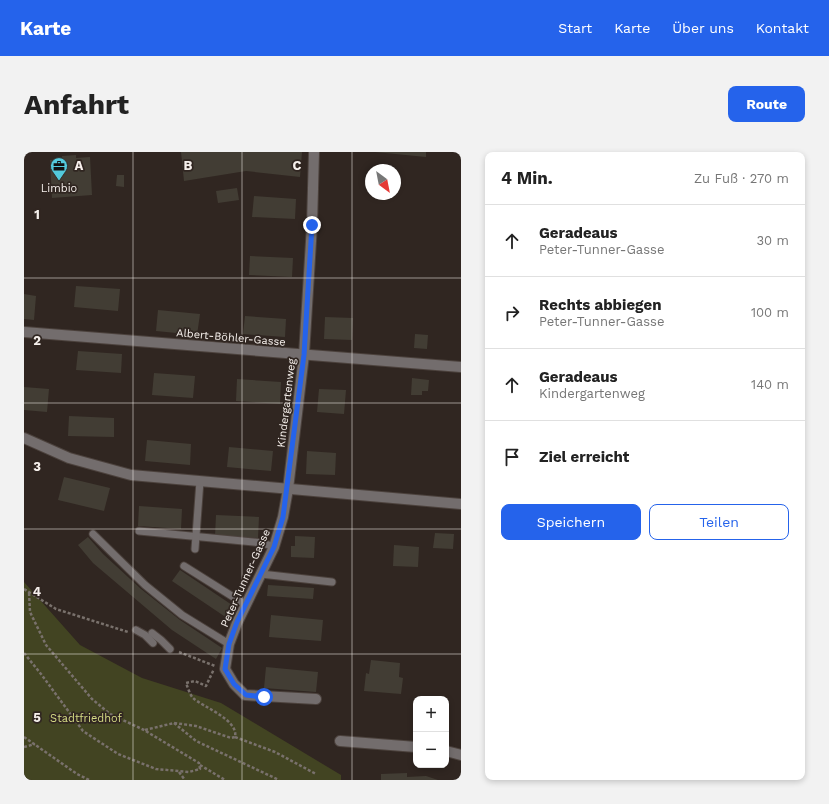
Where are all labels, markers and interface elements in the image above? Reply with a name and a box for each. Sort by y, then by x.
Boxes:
text: Karte [20,17,71,40]
text: Start [558,20,592,36]
text: Karte [614,20,650,36]
text: Über uns [672,20,734,36]
text: Kontakt [756,20,809,36]
button: Route [728,86,805,122]
text: Anfahrt [24,88,129,121]
office icon: Limbio [49,156,69,181]
text: A [75,158,84,173]
text: B [184,158,193,173]
text: C [293,158,302,173]
north arrow [365,164,401,200]
text: 4 Min. [501,168,553,188]
text: Zu Fuß · 270 m [694,171,789,186]
place label: Limbio [41,182,77,195]
text: 1 [34,207,40,222]
route end [303,216,321,234]
text: Geradeaus [539,224,618,242]
icon: ahead [501,230,523,252]
text: 30 m [757,233,789,248]
text: Peter-Tunner-Gasse [539,242,664,257]
text: Rechts abbiegen [539,296,661,314]
icon: right [501,302,523,324]
text: 100 m [751,305,789,320]
text: Peter-Tunner-Gasse [539,314,664,329]
street label: Albert-Böhler-Gasse [176,326,286,349]
text: 2 [33,333,41,348]
street label: Kindergartenweg [275,358,298,448]
text: Geradeaus [539,368,618,386]
icon: ahead [501,374,523,396]
text: 140 m [751,377,789,392]
text: Kindergartenweg [539,386,645,401]
icon: arrive [501,446,523,468]
text: Ziel erreicht [539,448,629,466]
text: 3 [33,459,41,474]
button: Speichern [501,504,641,540]
button: Teilen [649,504,789,540]
street label: Peter-Tunner-Gasse [218,527,273,629]
text: 4 [33,584,42,599]
route start [255,688,273,706]
map controls [413,696,449,768]
button: + [413,696,449,732]
text: 5 [33,710,41,725]
park label: Stadtfriedhof [50,712,123,725]
button: − [413,732,449,768]

